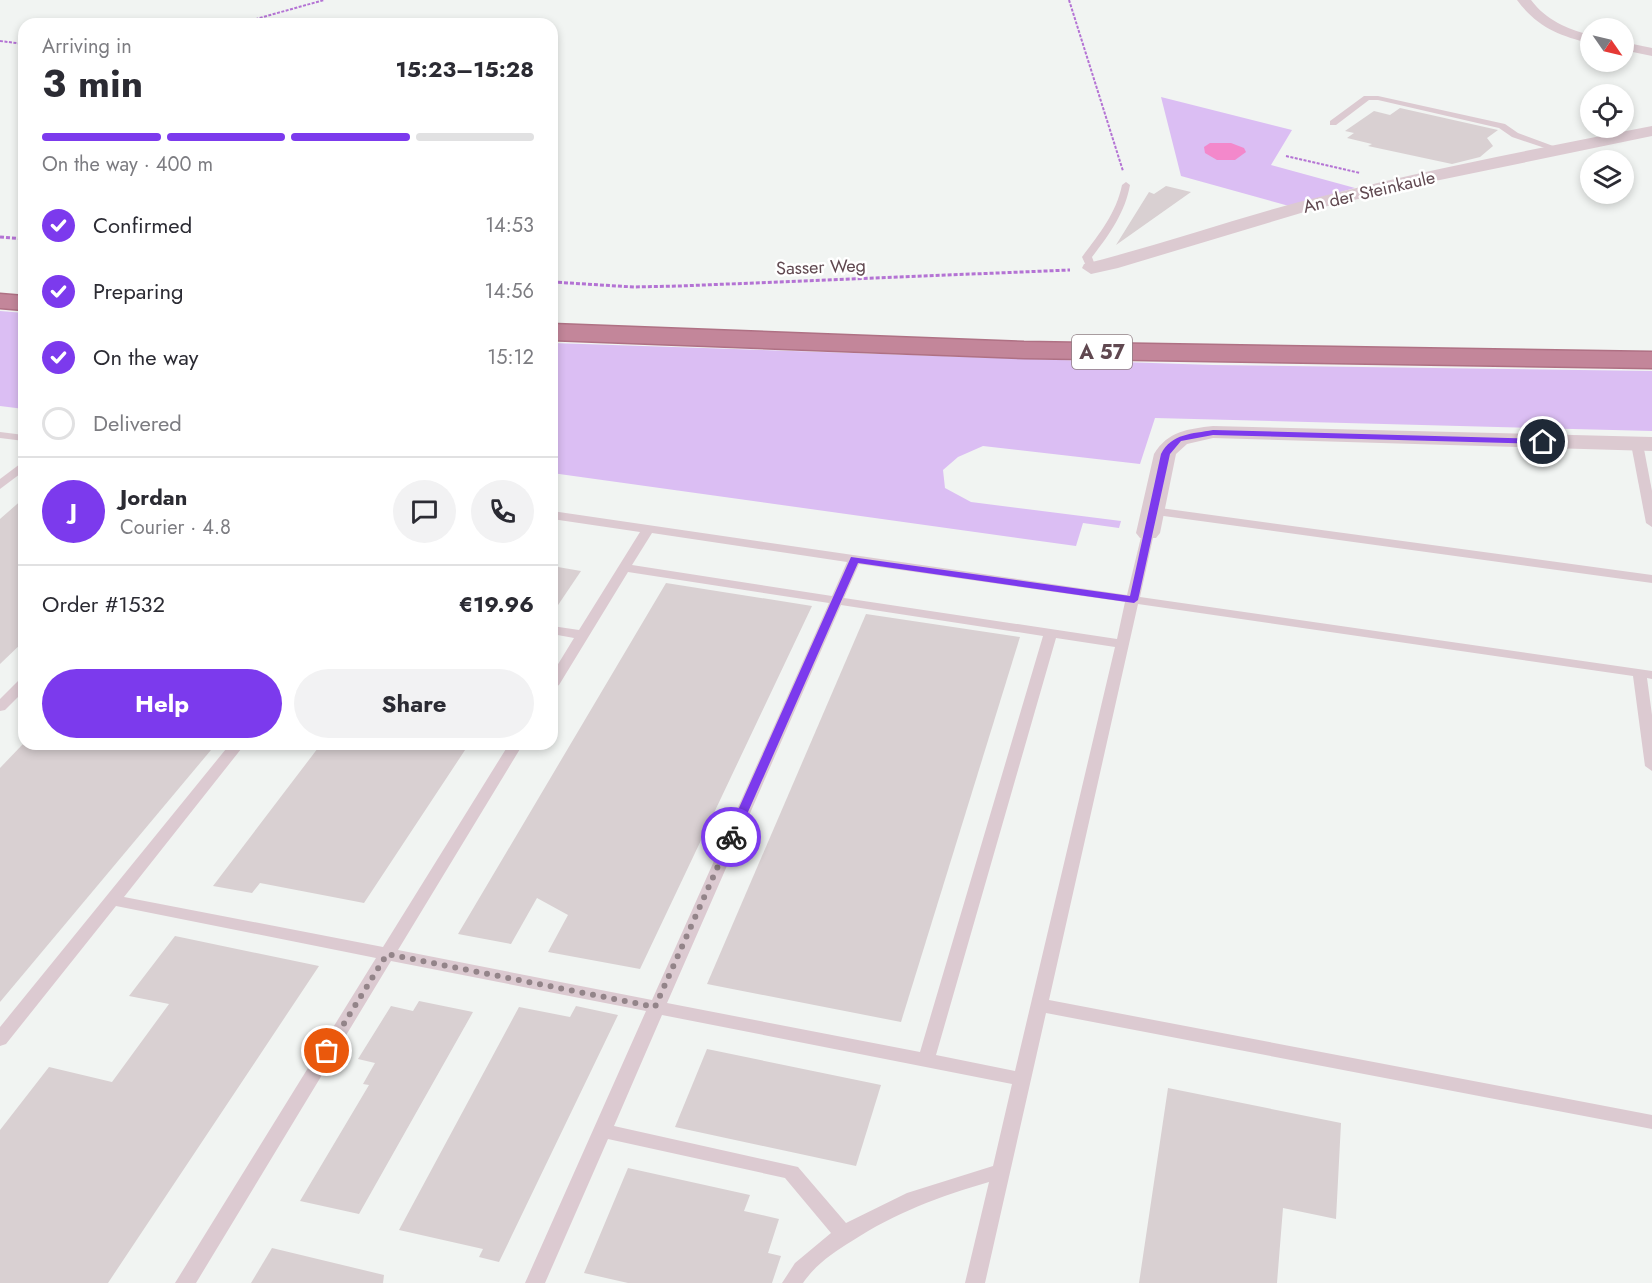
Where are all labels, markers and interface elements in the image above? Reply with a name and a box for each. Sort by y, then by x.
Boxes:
north arrow [1580,18,1634,72]
map controls [1580,18,1634,204]
text: Arriving in [42,32,132,61]
text: 15:23–15:28 [395,53,534,85]
text: 3 min [42,55,143,112]
button: locate [1580,84,1634,138]
text: On the way · 400 m [42,150,213,179]
button: layers [1580,150,1634,204]
street label: An der Steinkaule [1300,164,1438,220]
icon: check [42,209,75,242]
text: Confirmed [93,209,192,241]
text: 14:53 [485,211,534,240]
street label: Sasser Weg [776,252,866,282]
icon: check [42,275,75,308]
text: Preparing [93,275,184,307]
text: 14:56 [485,277,534,306]
road number: A 57 [1072,335,1132,369]
icon: check [42,341,75,374]
text: On the way [93,341,198,373]
text: 15:12 [487,343,534,372]
text: Delivered [93,407,182,439]
pin [1517,416,1568,467]
icon: home [1526,425,1559,458]
button: chat [393,480,456,543]
button: phone [471,480,534,543]
text: Jordan [120,481,187,513]
text: J [70,495,77,527]
text: Courier · 4.8 [120,513,231,542]
text: Order #1532 [42,588,165,620]
text: €19.96 [459,588,534,620]
button: Help [42,669,282,738]
button: Share [294,669,534,738]
courier [701,807,761,867]
icon: bike [715,821,748,854]
pin [301,1025,352,1076]
icon: bag [310,1034,343,1067]

